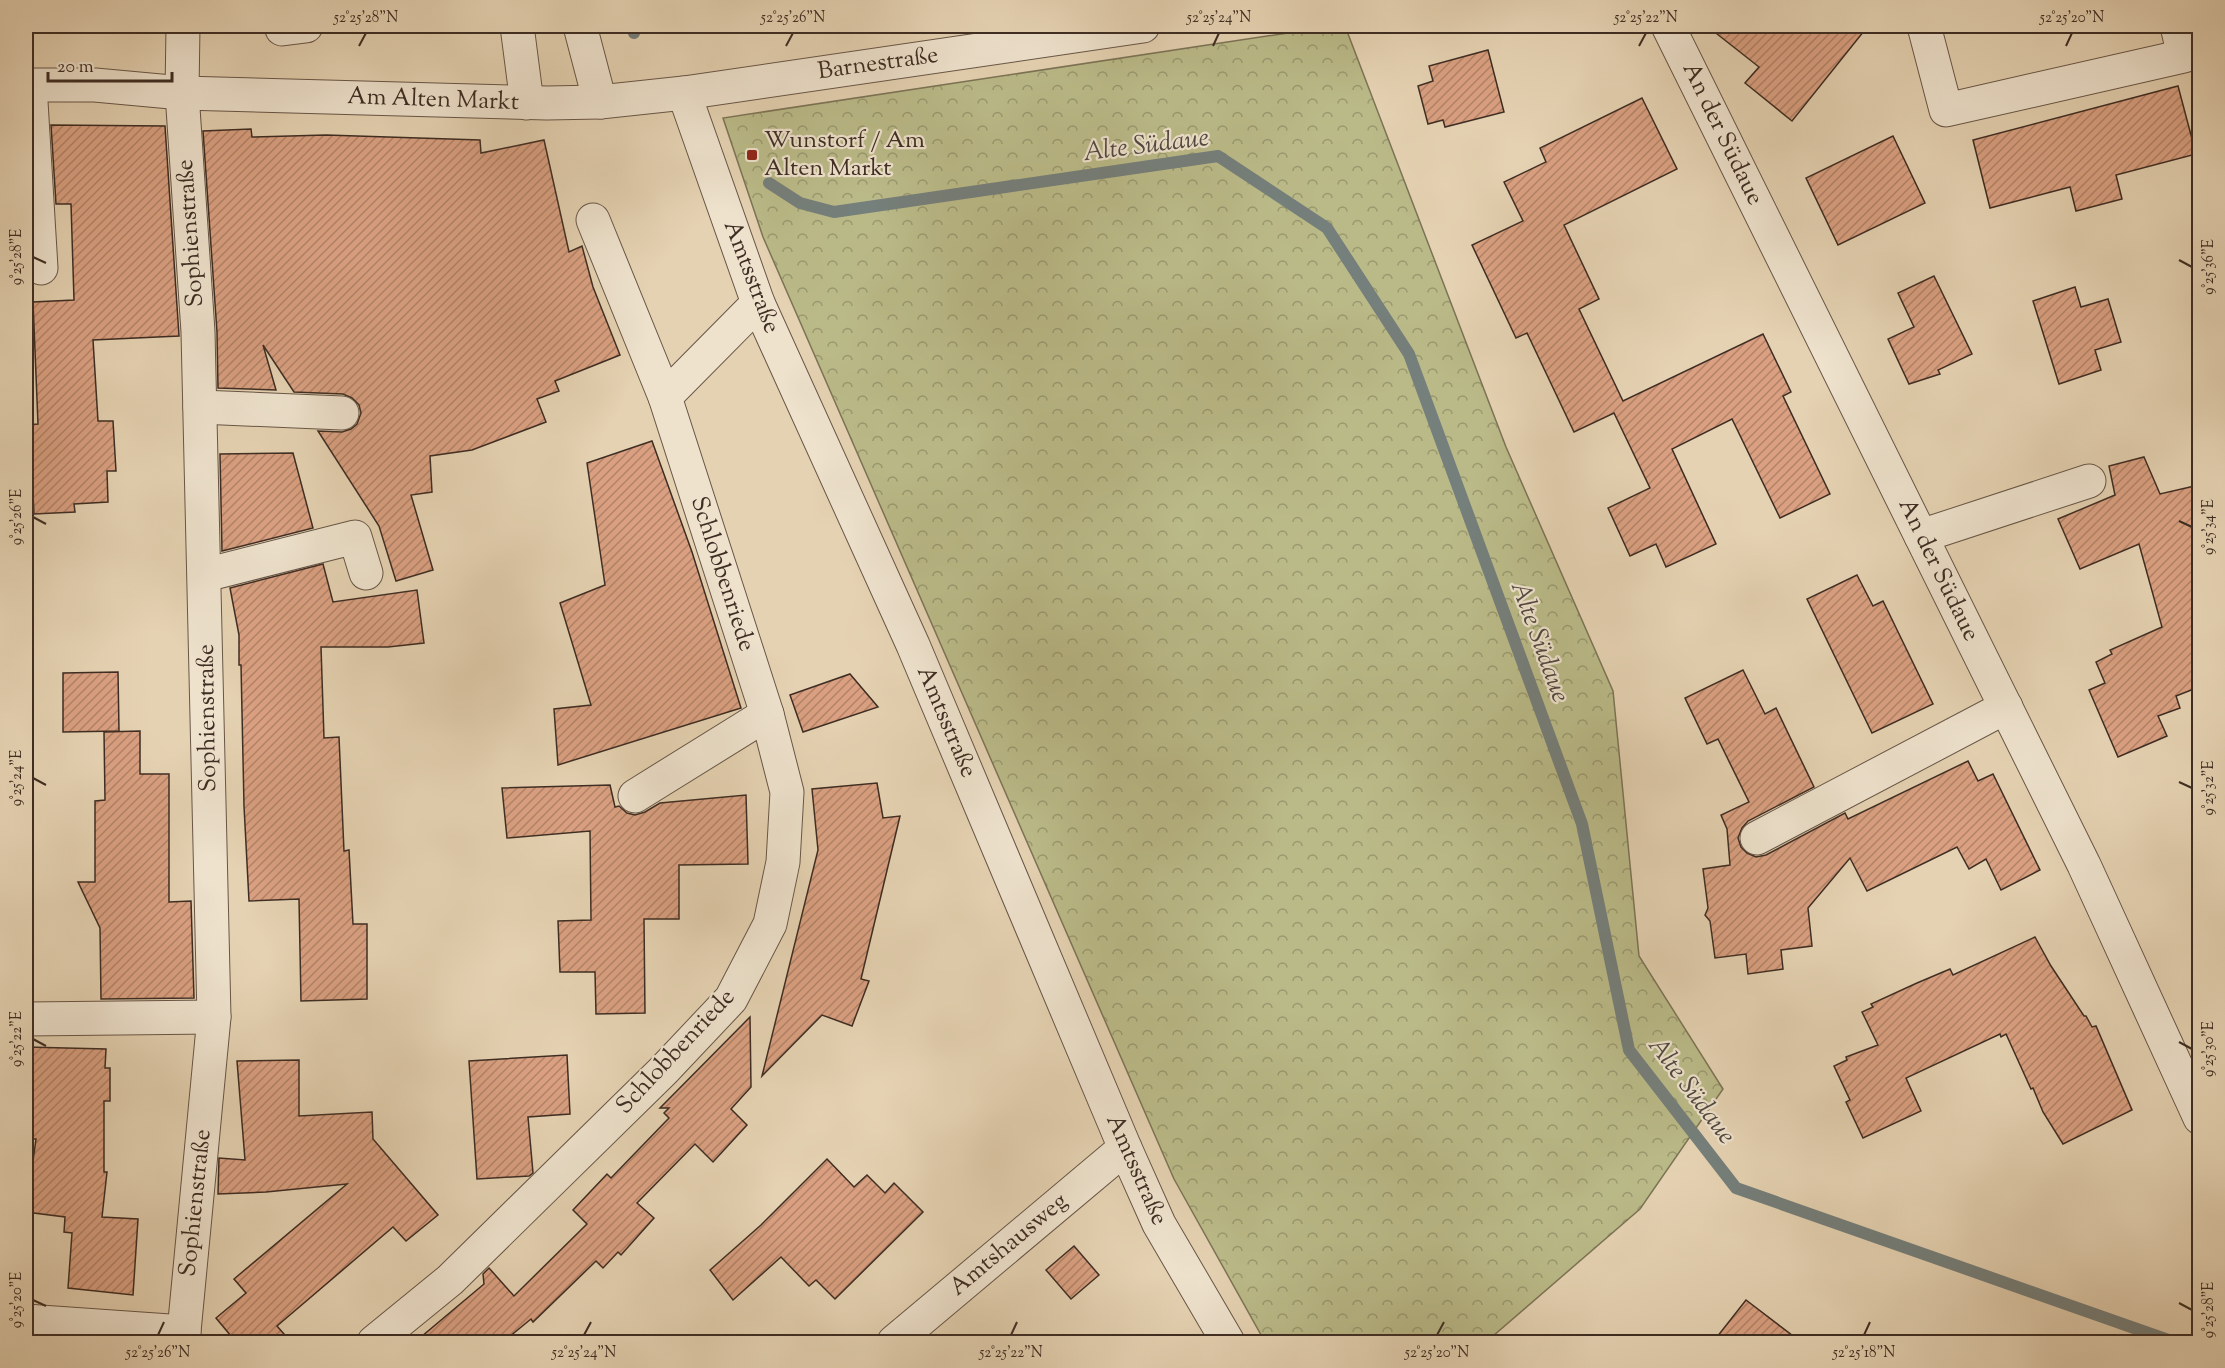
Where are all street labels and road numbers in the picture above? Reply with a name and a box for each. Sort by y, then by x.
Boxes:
street label: Barnestraße [815,39,941,89]
street label: An der Südaue [1673,57,1771,211]
street label: Am Alten Markt [347,80,519,120]
street label: Sophienstraße [169,158,213,308]
street label: Amtsstraße [714,216,788,338]
street label: Schlobbenriede [681,492,763,656]
street label: An der Südaue [1889,493,1987,647]
street label: Sophienstraße [190,644,226,792]
street label: Amtsstraße [907,661,985,783]
street label: Schlobbenriede [609,982,743,1122]
street label: Amtsstraße [1096,1109,1176,1231]
street label: Sophienstraße [171,1128,221,1278]
street label: Amtshausweg [943,1185,1076,1305]

